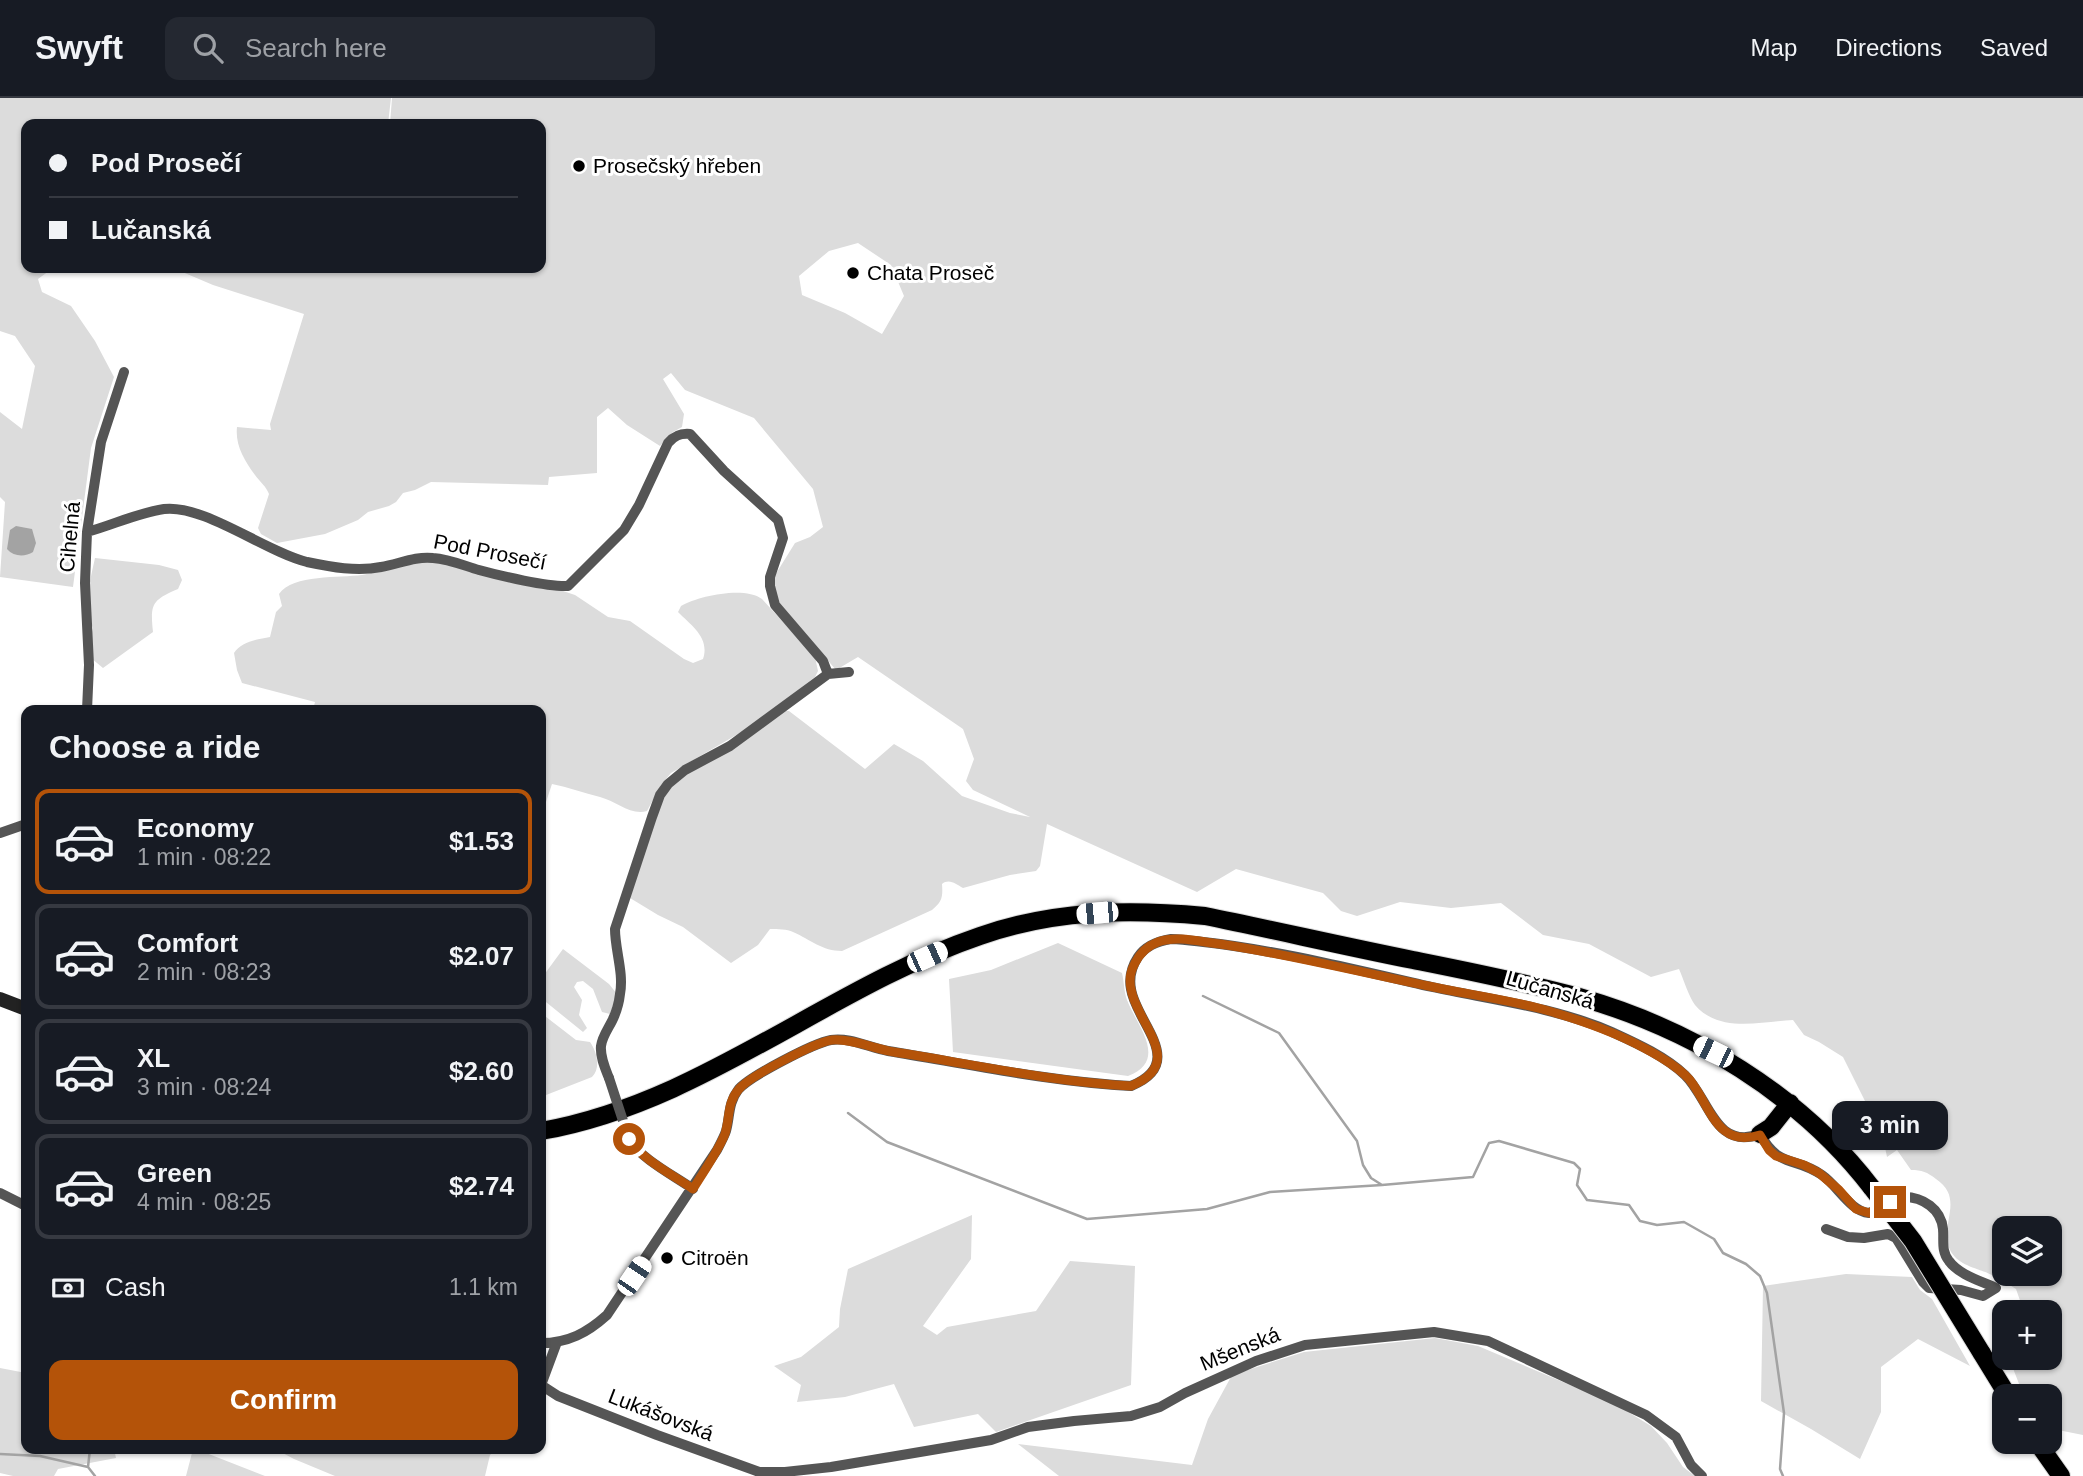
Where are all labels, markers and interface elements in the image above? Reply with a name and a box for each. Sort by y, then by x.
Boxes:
search box [165,17,655,80]
text: Swyft [35,29,123,66]
icon: search [189,29,227,67]
text: Search here [245,33,387,63]
text: Map [1751,34,1797,61]
text: Directions [1835,34,1942,61]
text: Saved [1980,34,2048,61]
text: Pod Prosečí [91,148,241,178]
place label: Prosečský hřeben [593,154,761,177]
marker: Prosečský hřeben [571,158,587,174]
text: Lučanská [91,215,211,245]
place label: Chata Proseč [867,261,994,284]
marker: Chata Proseč [845,265,861,281]
street label: Cihelná [55,500,84,573]
street label: Pod Prosečí [432,529,549,574]
text: Choose a ride [49,729,261,765]
icon: car [53,810,116,873]
text: Economy [137,813,254,843]
text: $1.53 [449,826,514,856]
text: 1 min · 08:22 [137,844,271,870]
car [1076,901,1119,925]
icon: car [53,925,116,988]
text: Comfort [137,928,238,958]
car [904,939,951,975]
text: $2.07 [449,941,514,971]
text: 2 min · 08:23 [137,959,271,985]
street label: Lučanská [1504,966,1597,1013]
car [1690,1033,1737,1071]
icon: car [53,1040,116,1103]
text: XL [137,1043,170,1073]
text: $2.60 [449,1056,514,1086]
text: 3 min · 08:24 [137,1074,271,1100]
callout: 3 min [1832,1100,1948,1150]
text: 3 min [1860,1112,1920,1138]
route start [613,1123,645,1155]
icon: car [53,1155,116,1218]
text: Green [137,1158,212,1188]
text: $2.74 [449,1171,514,1201]
route end [1874,1186,1906,1218]
text: 4 min · 08:25 [137,1189,271,1215]
map controls [1992,1216,2062,1454]
button: layers [1992,1216,2062,1286]
place label: Citroën [681,1246,749,1269]
marker: Citroën [659,1250,675,1266]
car [614,1253,655,1299]
icon: cash [49,1269,87,1307]
text: Cash [105,1272,166,1302]
text: 1.1 km [449,1274,518,1300]
button: + [1992,1300,2062,1370]
street label: Mšenská [1197,1322,1283,1375]
button: Confirm [49,1360,518,1440]
street label: Lukášovská [605,1384,717,1445]
button: − [1992,1384,2062,1454]

